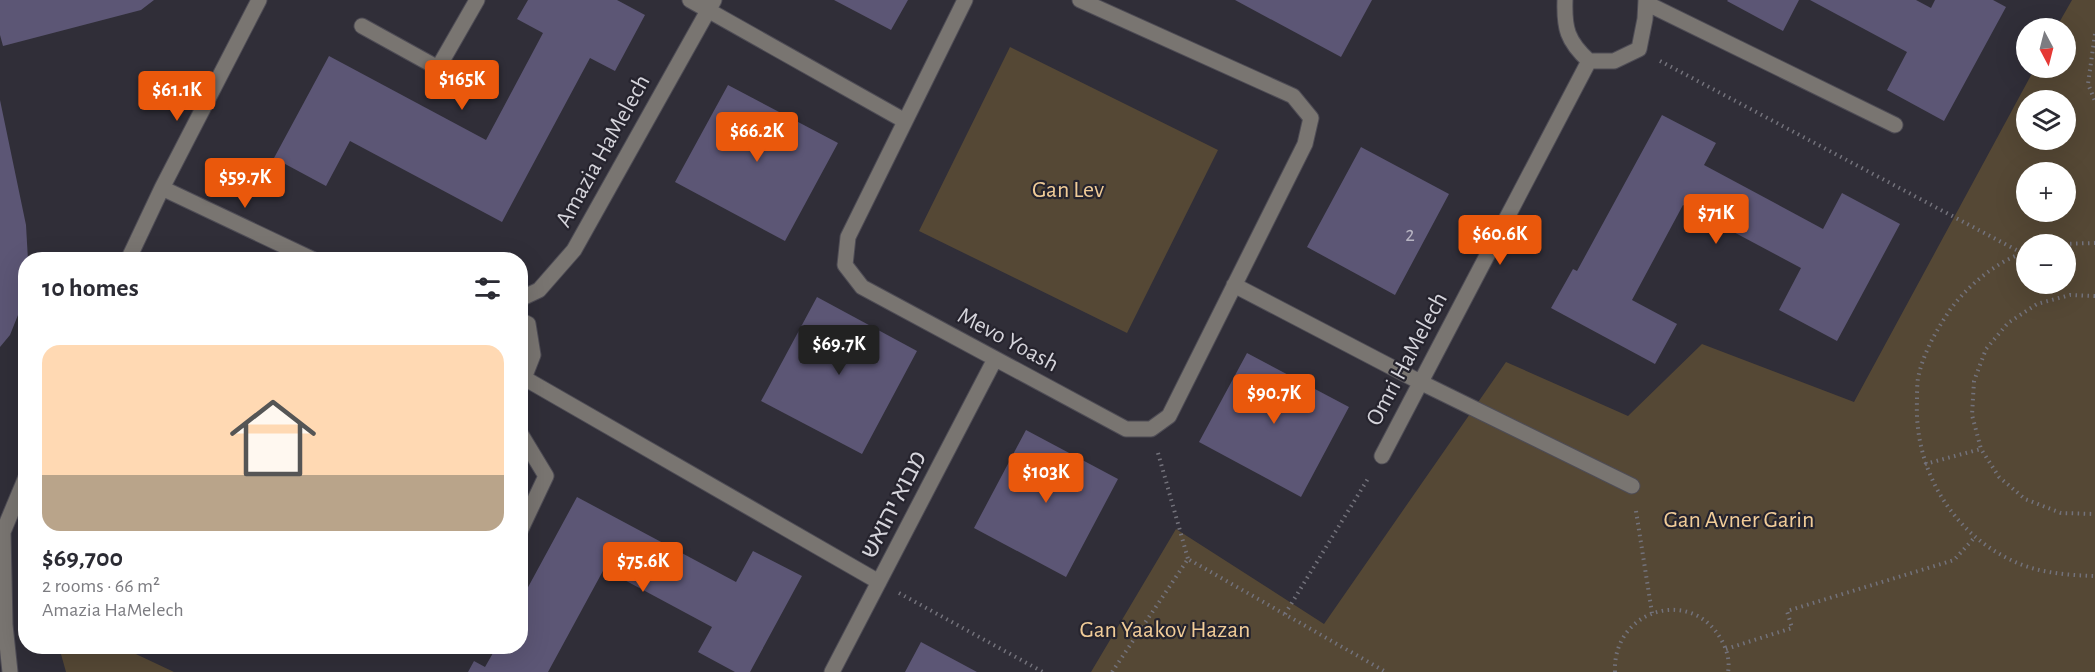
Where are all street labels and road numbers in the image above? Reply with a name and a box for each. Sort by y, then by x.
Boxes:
street label: Amazia HaMelech [551,71,655,231]
street label: Omri HaMelech [1362,288,1452,430]
street label: Mevo Yoash [954,303,1062,377]
street label: מבוא יהואש [857,447,931,563]

